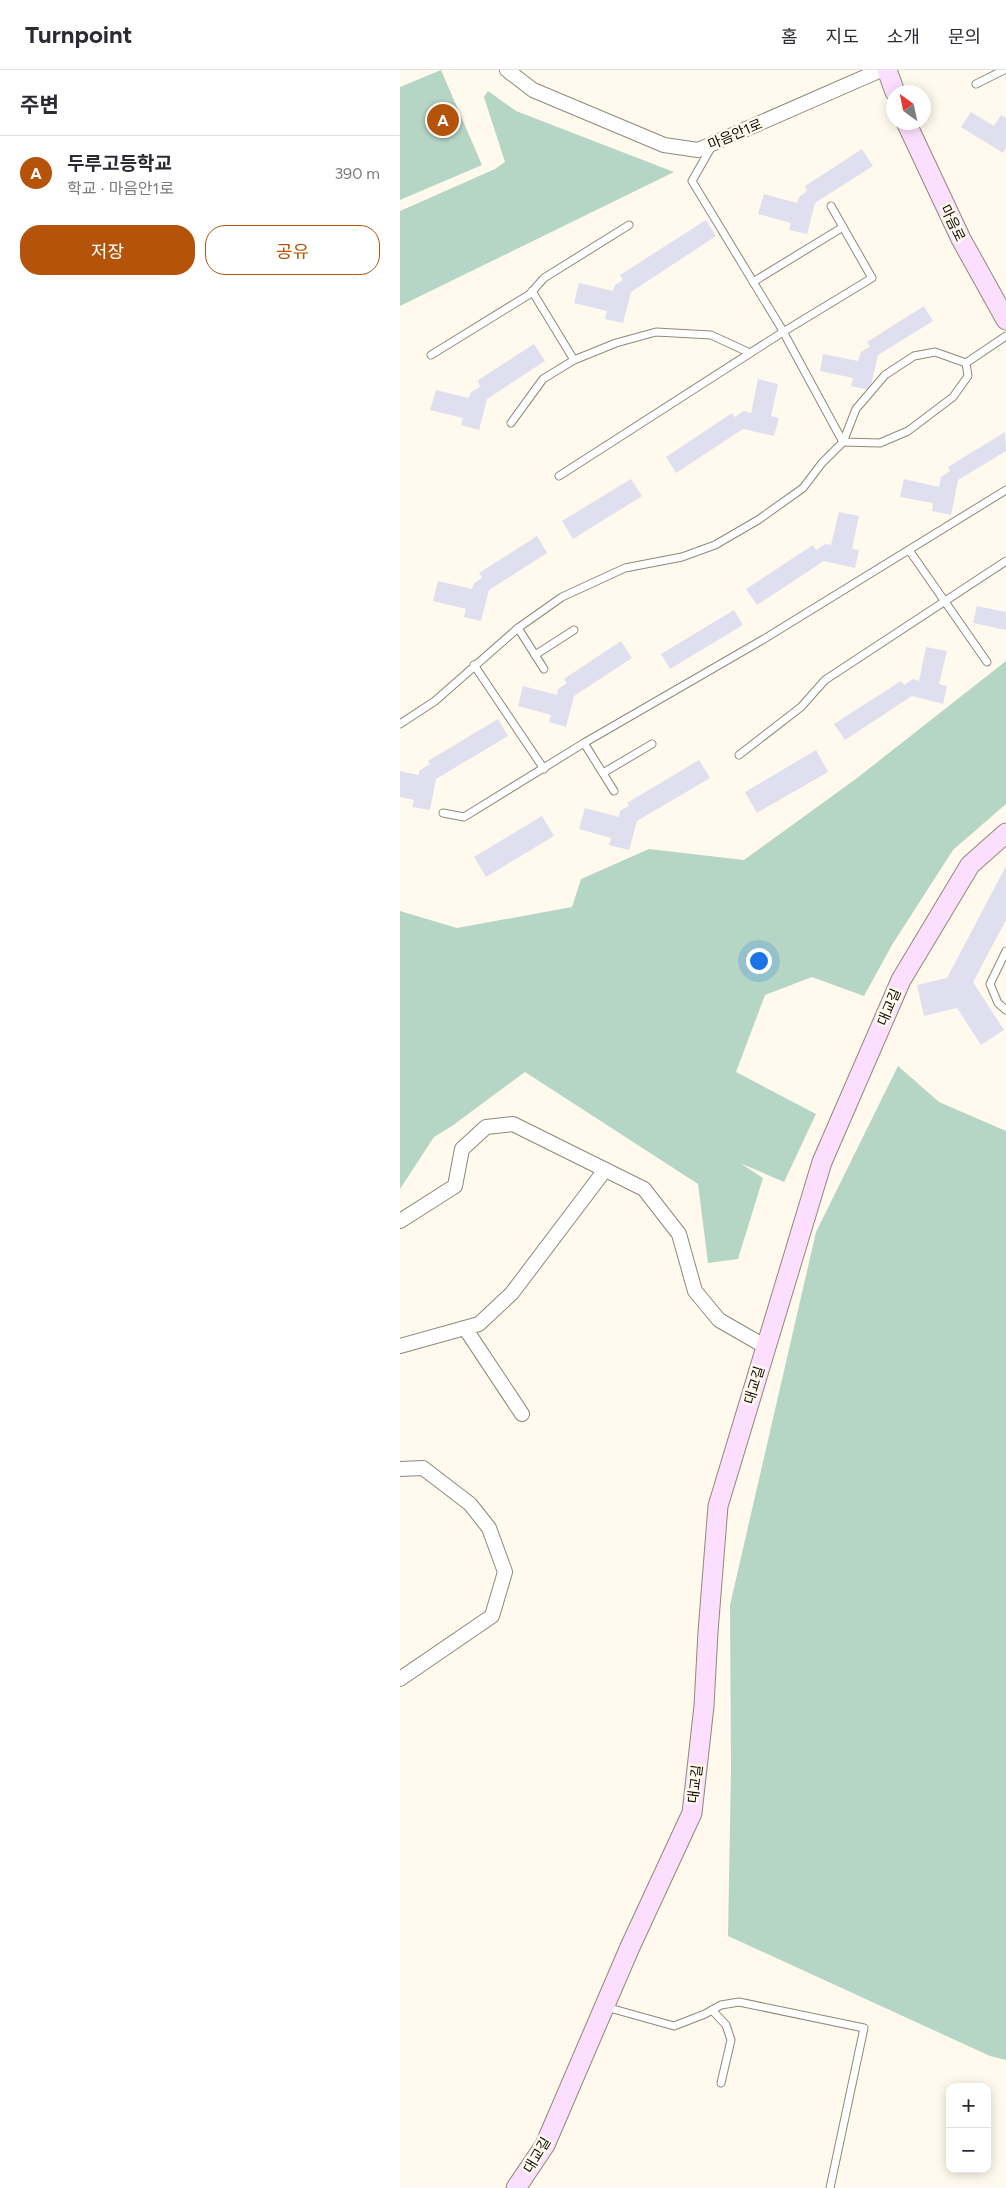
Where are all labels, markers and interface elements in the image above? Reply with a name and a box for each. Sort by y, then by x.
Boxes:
text: Turnpoint [25,20,132,49]
text: 홈 [781,26,798,48]
text: 지도 [826,26,859,48]
text: 소개 [887,26,920,48]
text: 문의 [948,26,981,48]
north arrow [886,85,931,130]
text: 주변 [20,92,59,117]
pin: A [427,101,459,139]
street label: 마음안1로 [705,115,765,153]
text: 두루고등학교 [67,152,172,175]
text: A [30,164,42,183]
text: 390 m [334,164,380,183]
text: 학교 · 마음안1로 [67,179,174,198]
street label: 마음로 [936,202,969,244]
button: 저장 [20,225,195,275]
button: 공유 [205,225,380,275]
your location [746,948,772,974]
street label: 대교길 [874,986,905,1028]
street label: 대교길 [741,1364,768,1406]
street label: 대교길 [685,1764,706,1804]
map controls [946,2083,991,2173]
button: + [946,2083,991,2128]
button: − [946,2128,991,2173]
street label: 대교길 [520,2134,555,2176]

